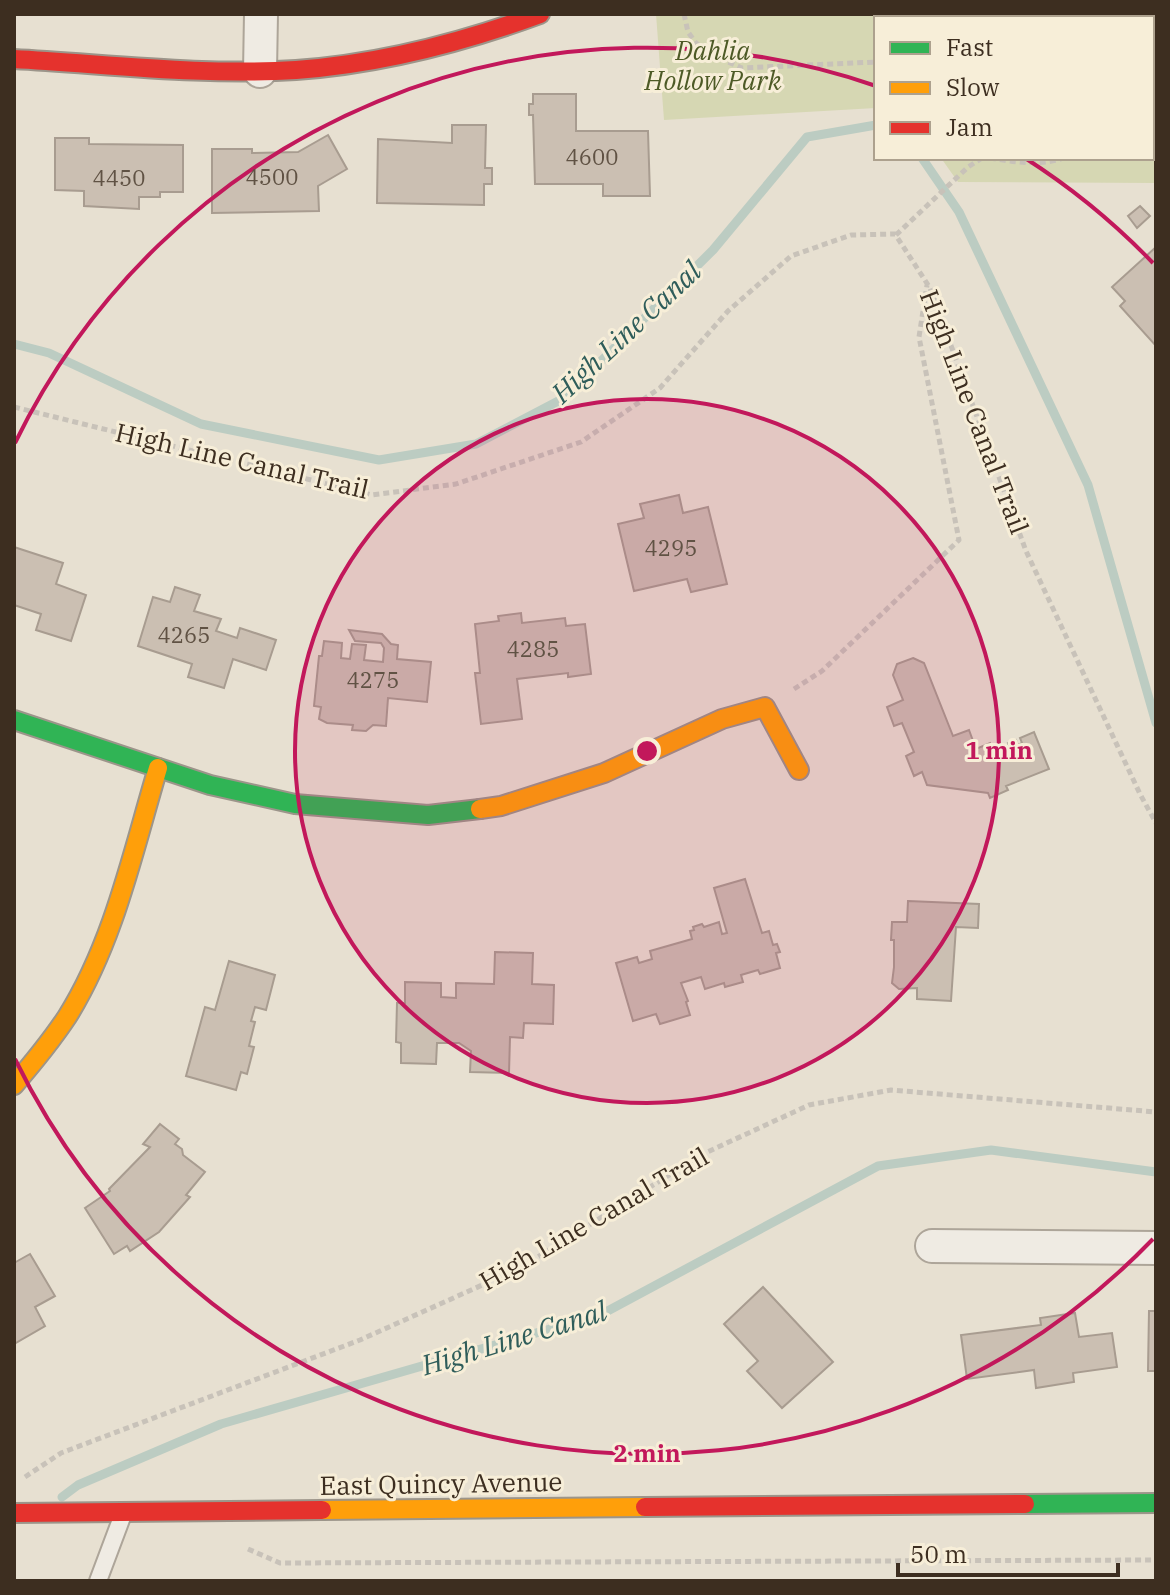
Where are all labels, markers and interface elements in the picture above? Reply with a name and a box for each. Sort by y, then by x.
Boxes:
legend [874,16,1154,160]
text: Fast [946,31,993,63]
park label: Dahlia Hollow Park [644,33,782,97]
text: Slow [946,71,1000,103]
text: Jam [946,111,993,143]
house number: 4600 [566,142,618,171]
house number: 4500 [246,162,298,191]
house number: 4450 [93,163,145,192]
water label: High Line Canal [542,252,709,411]
street label: High Line Canal Trail [913,285,1037,539]
street label: High Line Canal Trail [112,414,372,506]
house number: 4295 [645,533,697,562]
house number: 4265 [158,620,210,649]
house number: 4285 [507,634,559,663]
house number: 4275 [347,665,399,694]
text: 1 min [965,734,1033,766]
centre of rings [633,737,661,765]
street label: High Line Canal Trail [473,1139,714,1298]
water label: High Line Canal [416,1291,612,1384]
text: 2 min [613,1437,681,1469]
street label: East Quincy Avenue [319,1464,563,1502]
scale bar [898,1527,1118,1577]
text: 50 m [910,1538,967,1570]

